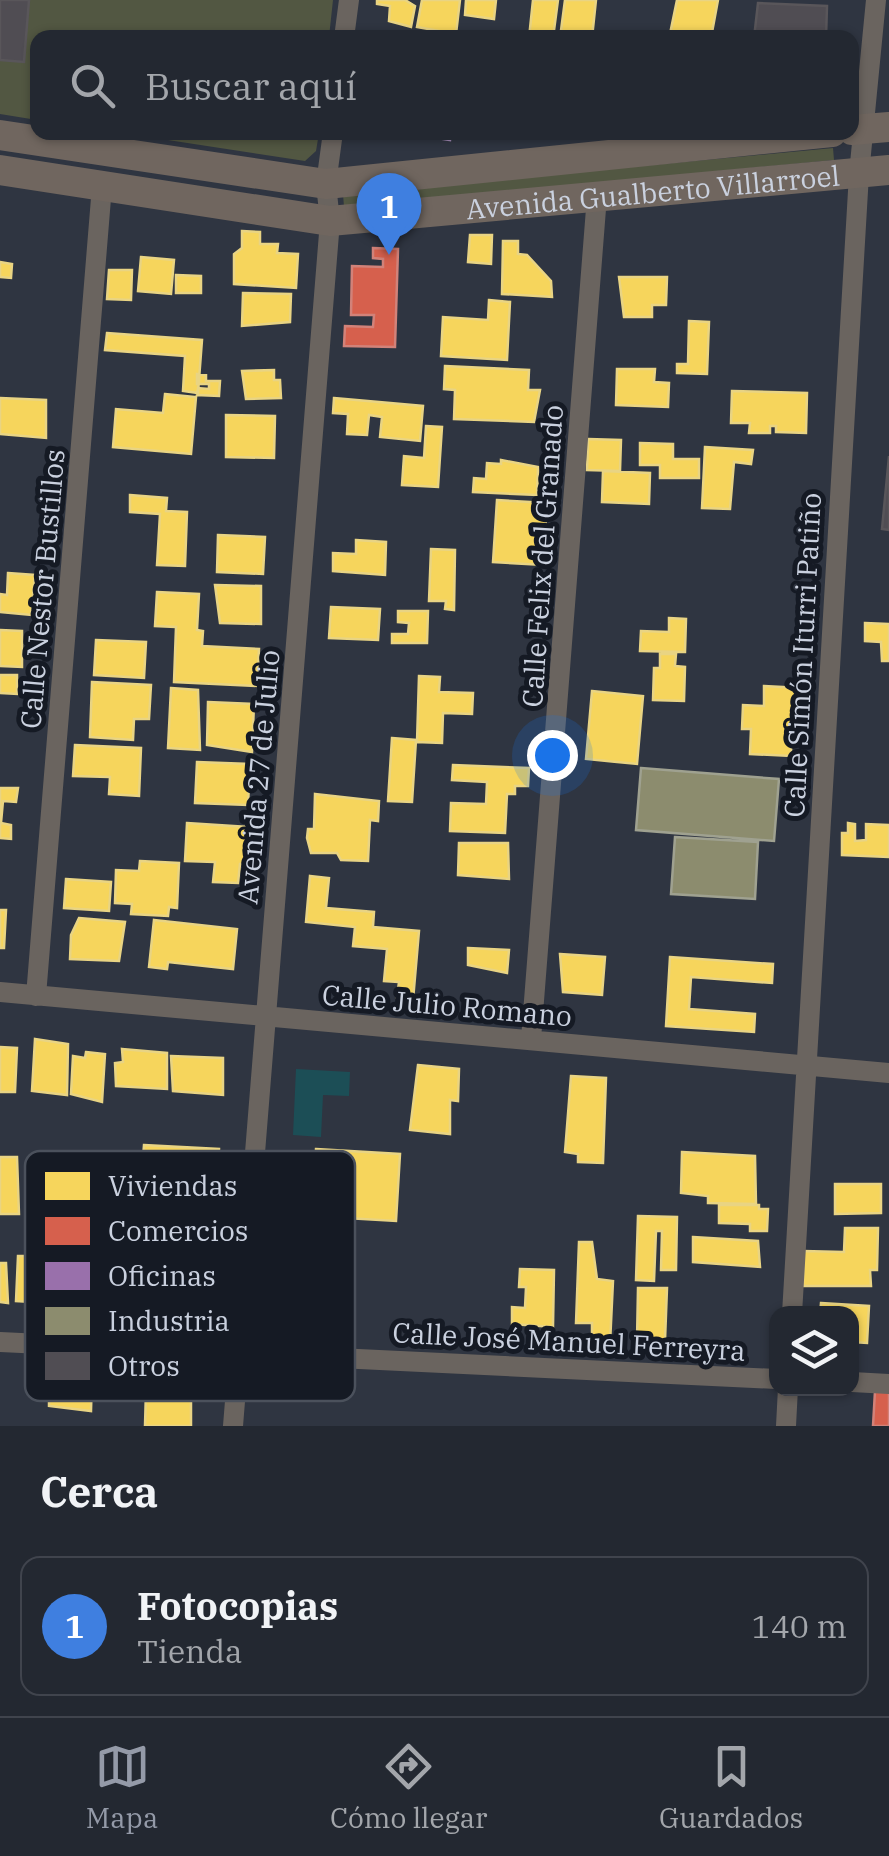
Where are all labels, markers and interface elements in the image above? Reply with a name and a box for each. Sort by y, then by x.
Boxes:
search box [30,30,859,140]
icon: search [65,58,120,113]
text: Buscar aquí [145,61,357,110]
street label: Avenida Gualberto Villarroel [464,156,841,227]
pin: 1 [356,172,422,255]
street label: Calle Felix del Granado [513,404,571,708]
street label: Calle Nestor Bustillos [11,448,73,730]
street label: Calle Simón Iturri Patiño [775,492,829,818]
street label: Avenida 27 de Julio [228,648,288,906]
your location [527,730,578,781]
street label: Calle Julio Romano [320,976,574,1034]
legend [25,1151,355,1401]
text: Viviendas [108,1167,238,1204]
text: Comercios [108,1212,249,1249]
text: Oficinas [108,1257,216,1294]
text: Industria [108,1302,230,1339]
map controls [769,1306,859,1396]
button: layers [769,1306,859,1396]
street label: Calle José Manuel Ferreyra [392,1313,746,1369]
text: Otros [108,1347,180,1384]
text: Cerca [40,1464,158,1519]
text: Fotocopias [137,1581,338,1630]
text: 1 [65,1605,84,1647]
text: 140 m [751,1605,847,1647]
text: Tienda [137,1630,242,1672]
tab: Mapa [86,1739,158,1836]
tab: Cómo llegar [330,1739,487,1836]
tab: Guardados [659,1739,803,1836]

